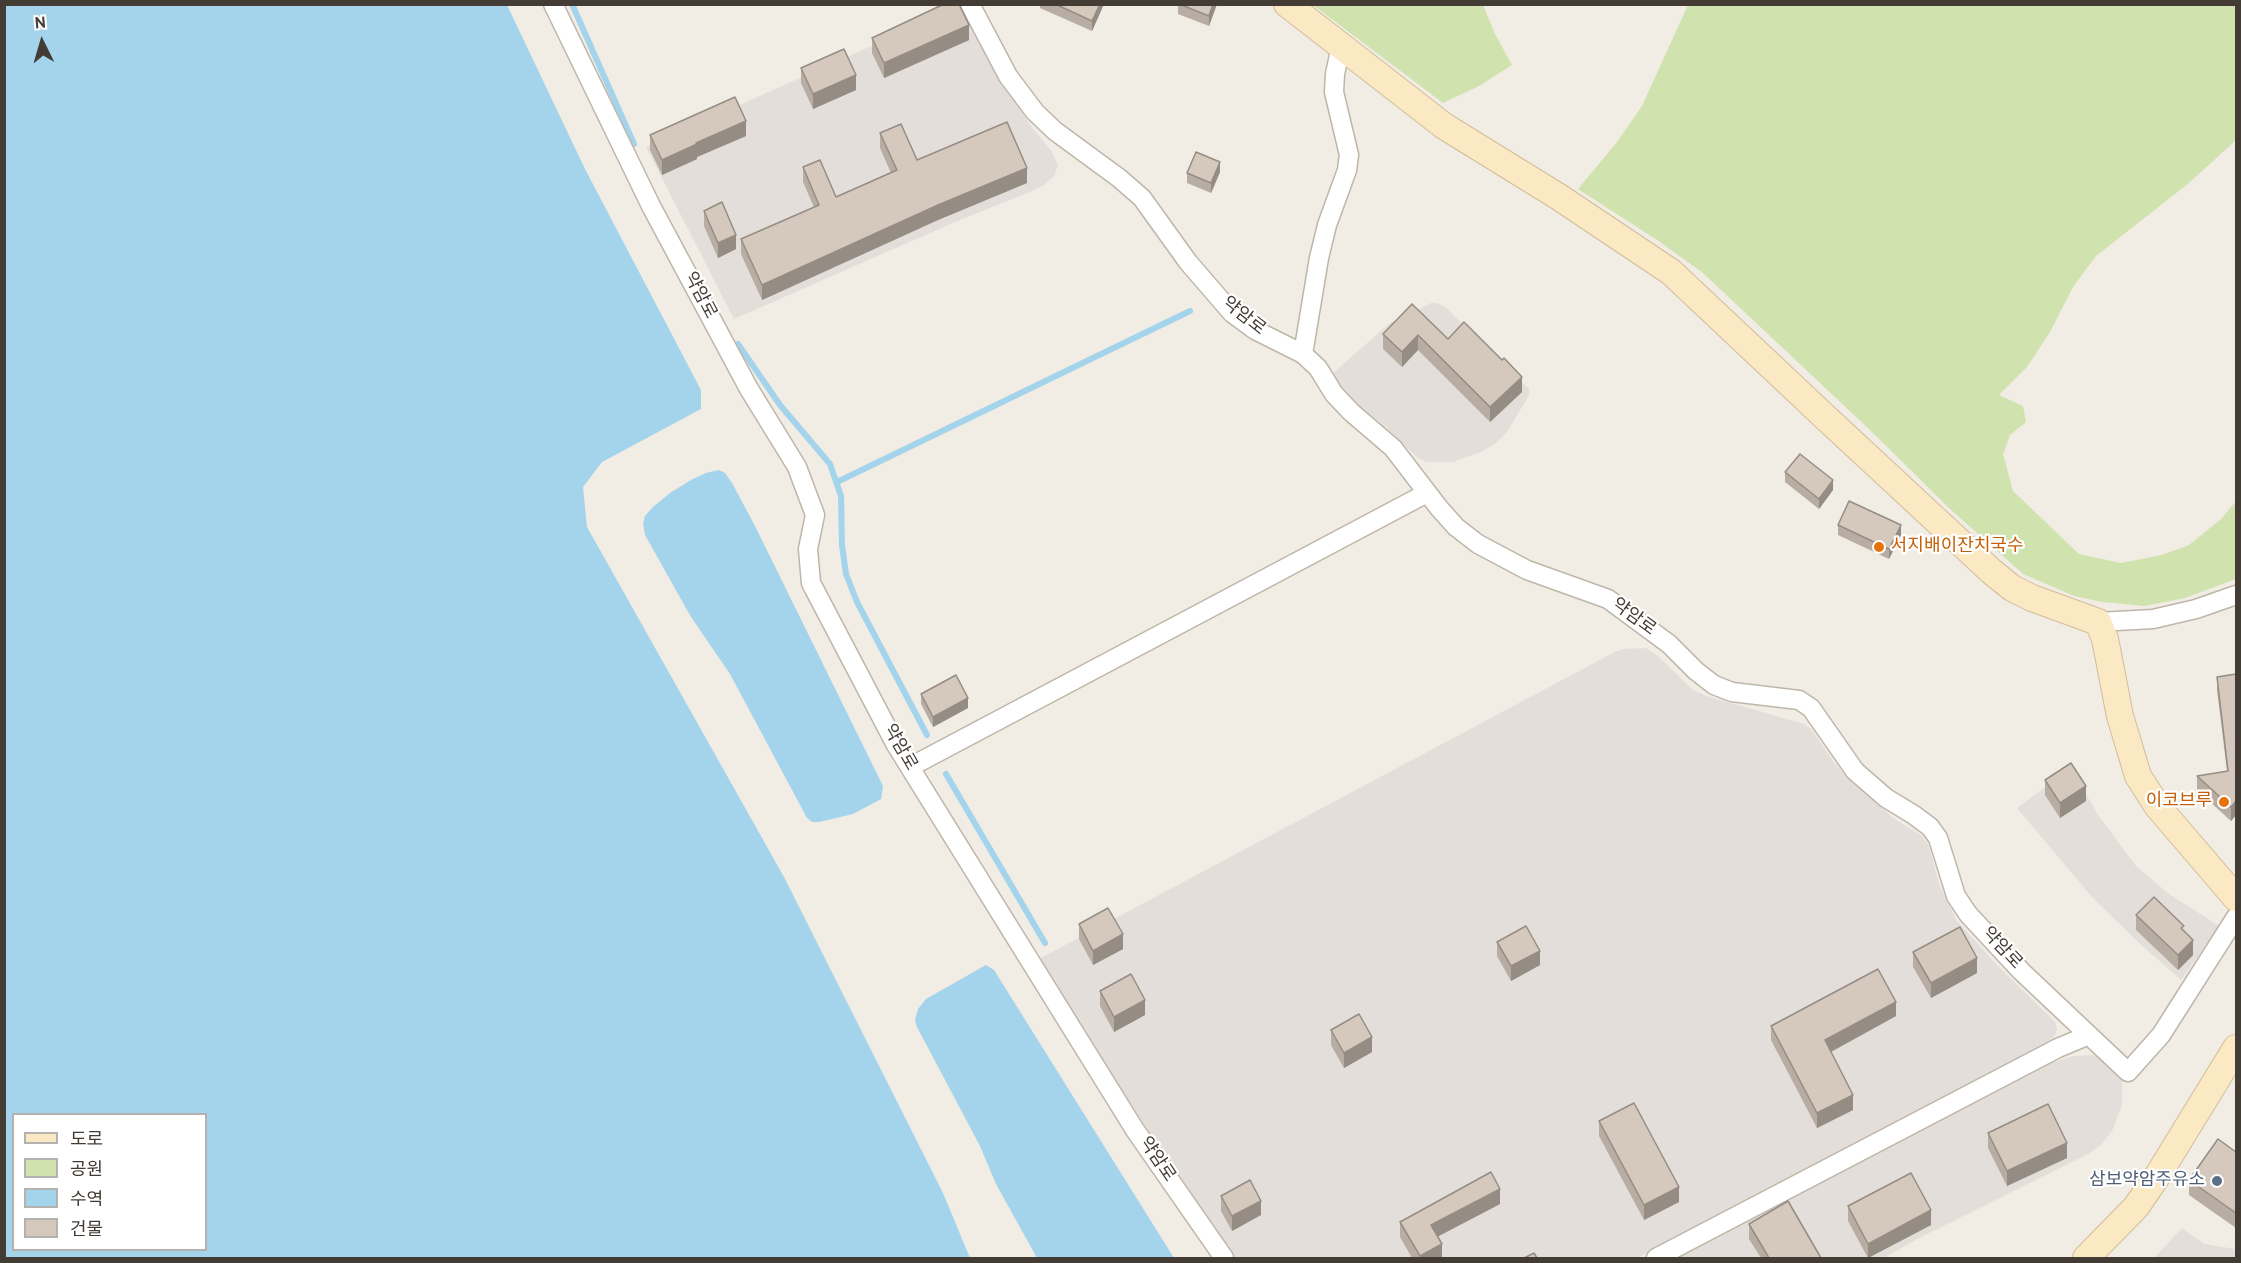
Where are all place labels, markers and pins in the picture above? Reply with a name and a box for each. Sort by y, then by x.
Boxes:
place label: 서지배이잔치국수 [1891,536,2023,558]
marker: 서지배이잔치국수 [1872,540,1886,554]
place label: 이코브루 [2146,791,2212,813]
marker: 이코브루 [2217,795,2231,809]
place label: 삼보약암주유소 [2089,1170,2205,1192]
marker: 삼보약암주유소 [2210,1174,2224,1188]

